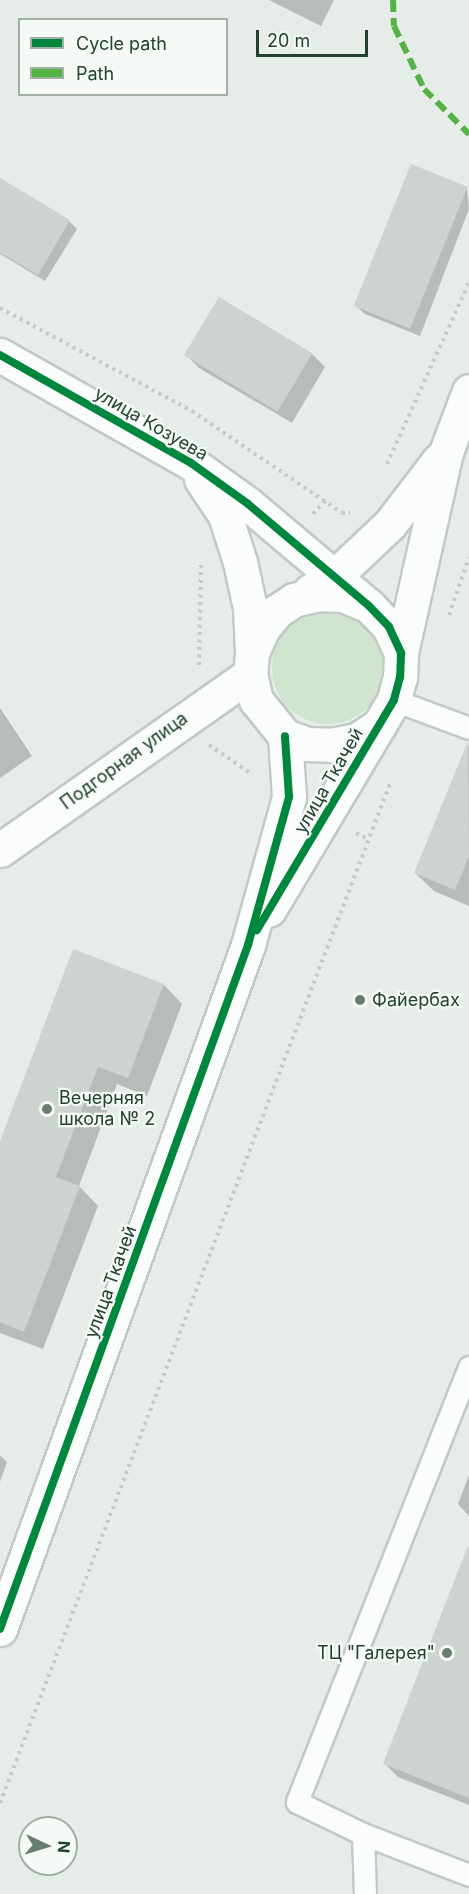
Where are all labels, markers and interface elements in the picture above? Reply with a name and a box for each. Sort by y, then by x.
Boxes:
legend [18,18,228,96]
scale bar [259,18,372,56]
text: 20 m [267,30,310,51]
text: Cycle path [76,33,167,54]
text: Path [76,63,114,84]
street label: улица Козуева [90,383,212,465]
street label: Подгорная улица [56,708,192,814]
street label: улица Ткачей [290,724,368,838]
place label: Файербах [372,989,460,1011]
marker: Файербах [353,993,367,1007]
place label: Вечерняя школа № 2 [59,1088,155,1130]
marker: Вечерняя школа № 2 [40,1102,54,1116]
street label: улица Ткачей [81,1223,141,1341]
place label: ТЦ "Галерея" [317,1642,435,1664]
marker: ТЦ "Галерея" [440,1646,454,1660]
north arrow [18,1816,78,1876]
text: N [54,1840,74,1854]

